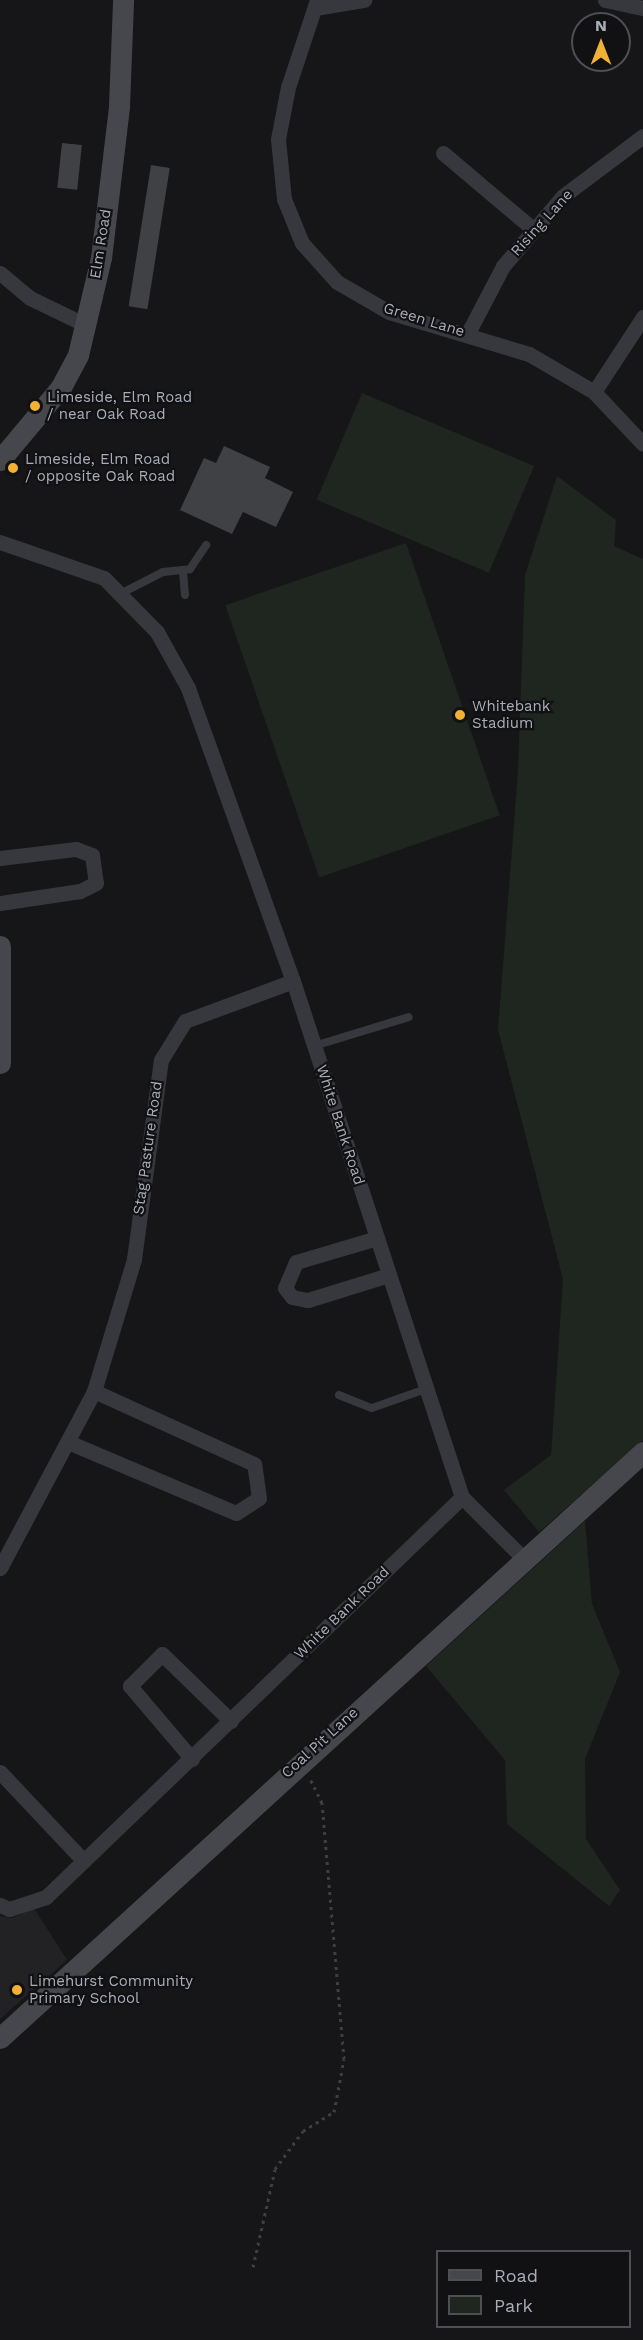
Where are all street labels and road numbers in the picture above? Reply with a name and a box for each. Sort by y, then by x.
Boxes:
street label: Rising Lane [507,186,577,260]
street label: Elm Road [87,208,115,280]
street label: Green Lane [381,299,467,341]
street label: White Bank Road [312,1063,368,1187]
street label: Stag Pasture Road [130,1080,166,1216]
street label: White Bank Road [291,1563,393,1663]
street label: Coal Pit Lane [278,1704,362,1782]

